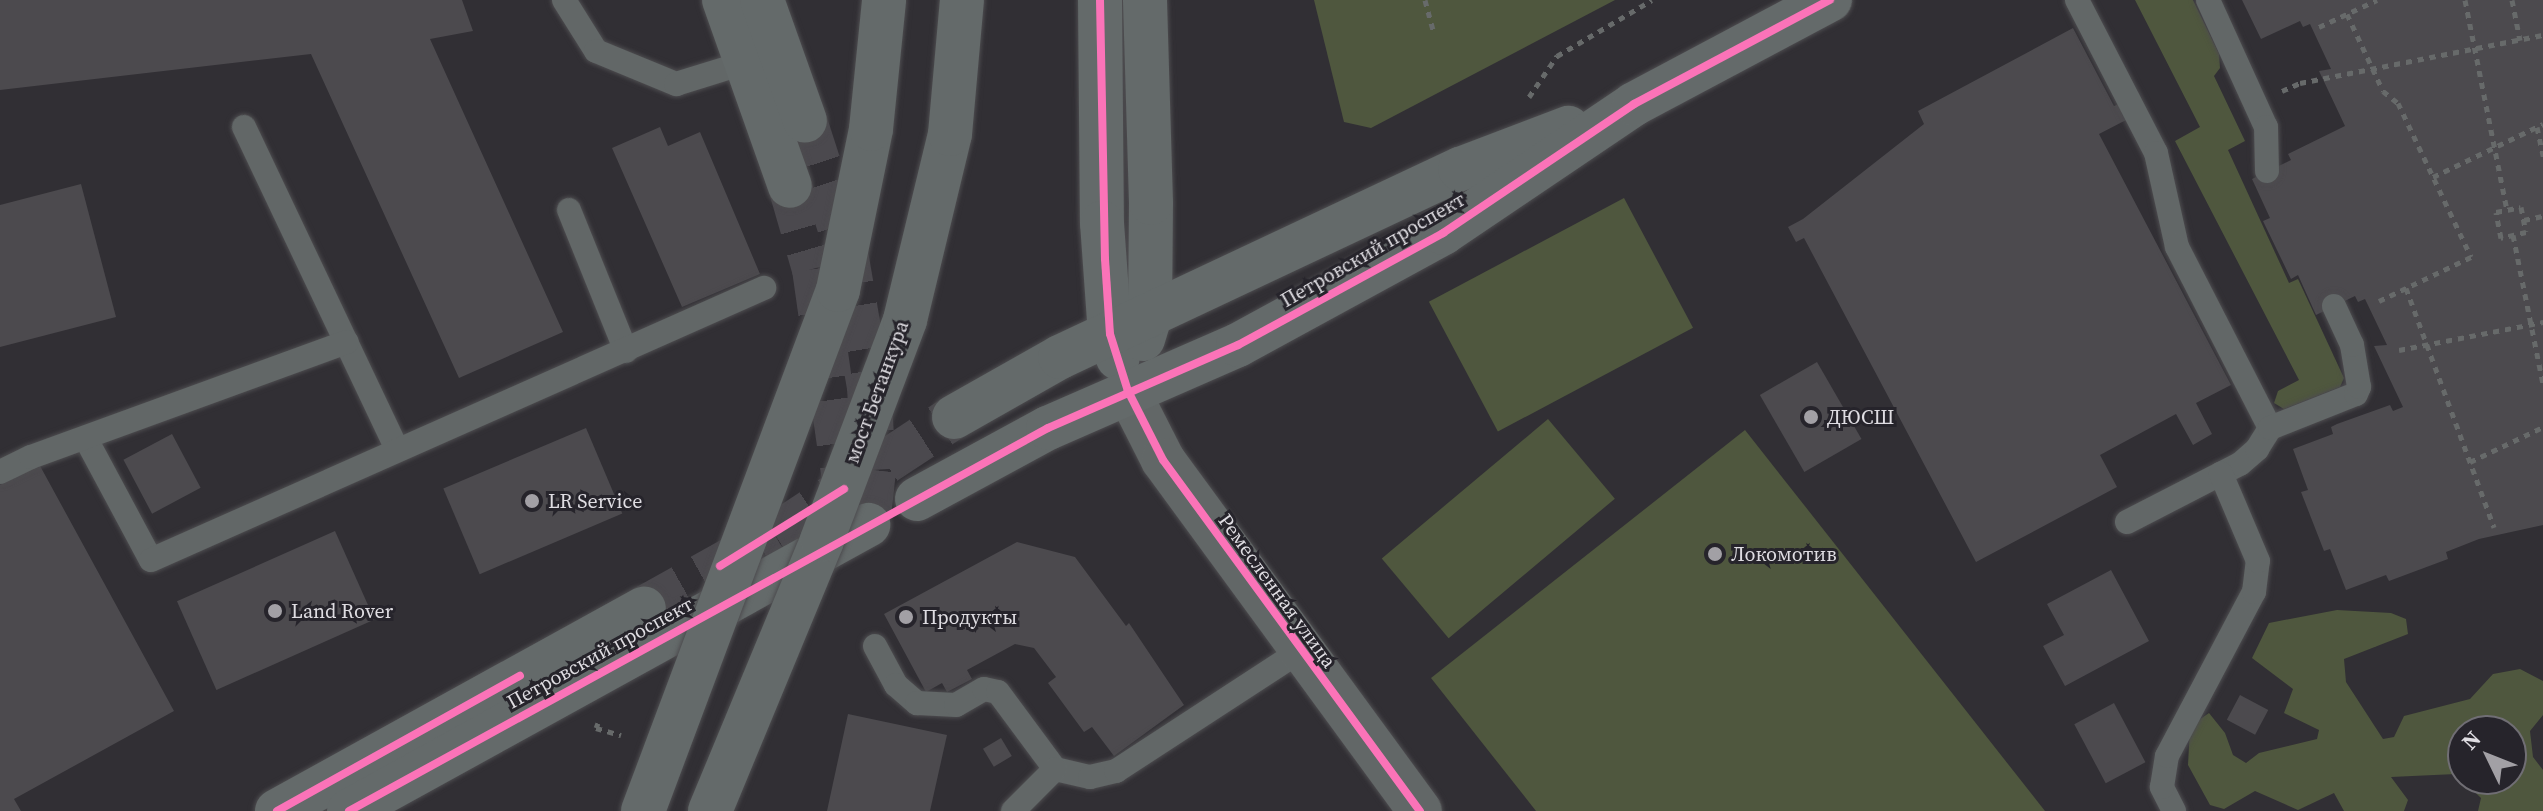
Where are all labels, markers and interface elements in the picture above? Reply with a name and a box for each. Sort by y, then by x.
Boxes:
street label: Петровский проспект [1277,187,1469,313]
street label: мост Бетанкура [840,318,914,466]
place label: ДЮСШ [1827,405,1894,429]
marker: ДЮСШ [1802,408,1820,426]
place label: LR Service [548,489,642,513]
marker: LR Service [523,492,541,510]
street label: Ремесленная улица [1213,509,1341,673]
place label: Локомотив [1731,542,1836,566]
marker: Локомотив [1706,545,1724,563]
street label: Петровский проспект [503,592,697,714]
place label: Land Rover [291,599,393,623]
marker: Land Rover [266,602,284,620]
place label: Продукты [922,605,1017,629]
marker: Продукты [897,608,915,626]
north arrow [2447,715,2527,795]
text: N [2454,724,2487,756]

